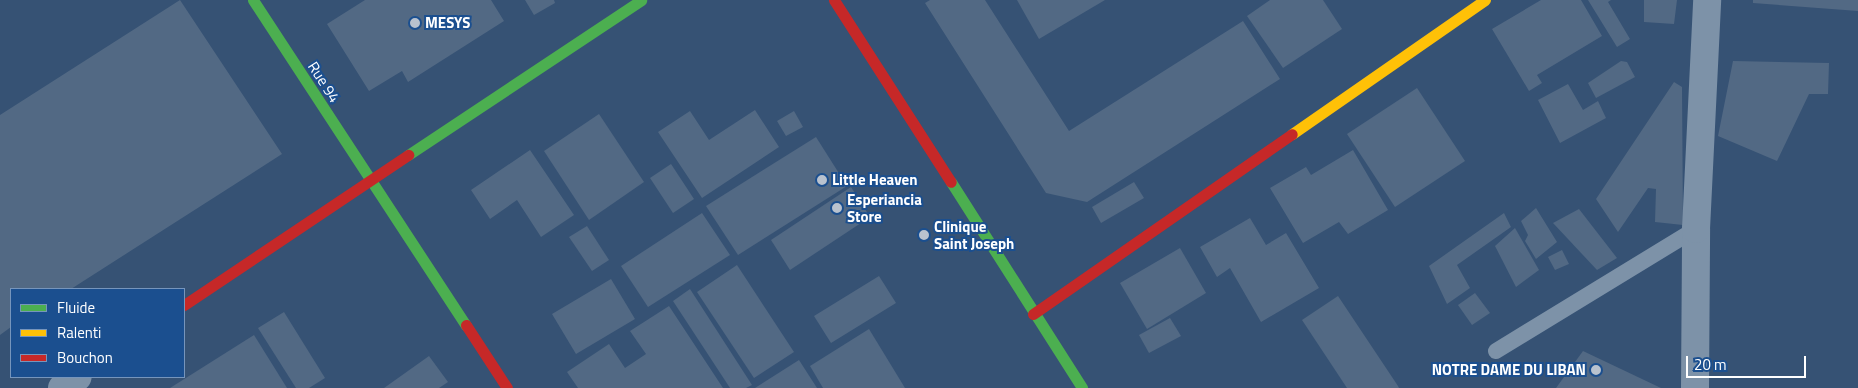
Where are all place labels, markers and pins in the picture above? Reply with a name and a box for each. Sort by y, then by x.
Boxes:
place label: MESYS [425,14,470,32]
marker: MESYS [409,17,421,29]
place label: Little Heaven [832,171,917,189]
marker: Little Heaven [816,174,828,186]
place label: Esperiancia Store [847,190,922,225]
marker: Esperiancia Store [831,202,843,214]
place label: Clinique Saint Joseph [934,217,1014,252]
marker: Clinique Saint Joseph [918,229,930,241]
place label: NOTRE DAME DU LIBAN [1432,361,1586,379]
marker: NOTRE DAME DU LIBAN [1590,364,1602,376]

